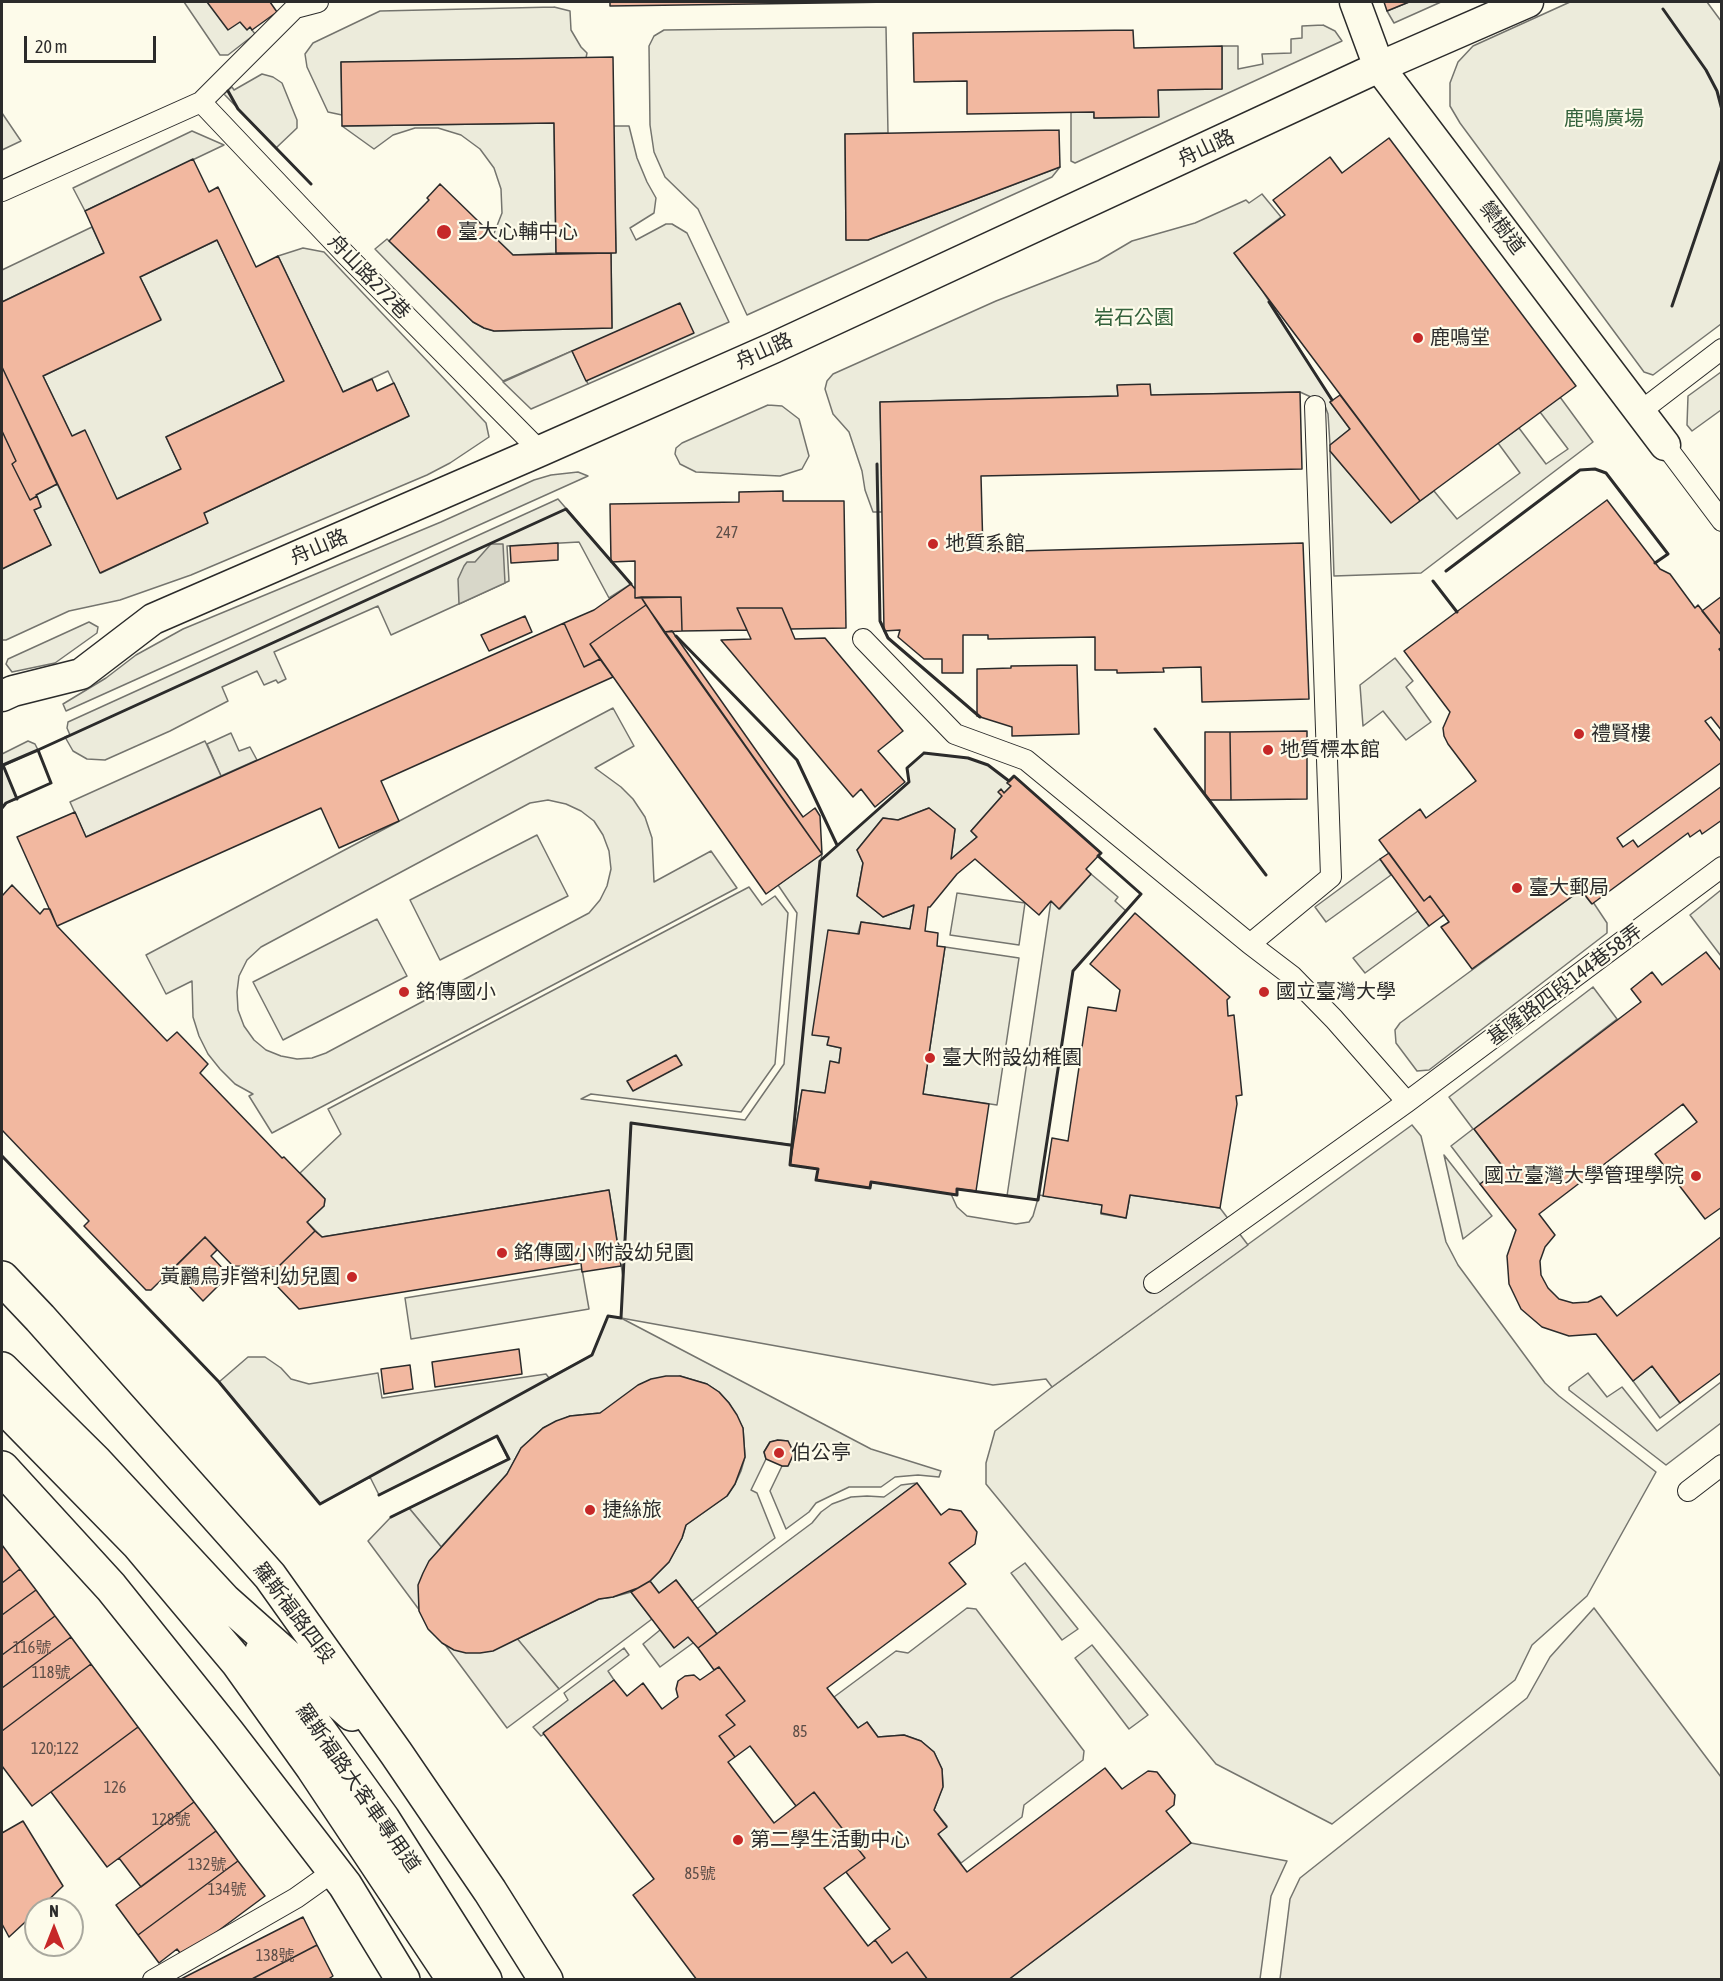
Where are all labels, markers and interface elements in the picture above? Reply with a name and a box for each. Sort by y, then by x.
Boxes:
scale bar [27,24,159,62]
text: 20 m [35,36,67,57]
park label: 鹿鳴廣場 [1564,107,1644,131]
street label: 舟山路 [1174,124,1238,172]
street label: 欒樹道 [1474,197,1530,259]
place label: 臺大心輔中心 [458,220,578,244]
marker: 臺大心輔中心 [435,223,453,241]
street label: 舟山路272巷 [323,230,415,324]
park label: 岩石公園 [1094,306,1174,330]
place label: 鹿鳴堂 [1430,326,1490,350]
street label: 舟山路 [732,328,796,374]
marker: 鹿鳴堂 [1411,331,1425,345]
house number: 247 [716,523,738,543]
street label: 舟山路 [287,524,351,570]
place label: 地質系館 [945,532,1025,556]
marker: 地質系館 [926,537,940,551]
place label: 禮賢樓 [1591,722,1651,746]
marker: 禮賢樓 [1572,727,1586,741]
place label: 地質標本館 [1280,738,1380,762]
marker: 地質標本館 [1261,743,1275,757]
place label: 臺大郵局 [1529,876,1609,900]
marker: 臺大郵局 [1510,881,1524,895]
street label: 基隆路四段144巷58弄 [1483,919,1647,1051]
place label: 銘傳國小 [416,980,496,1004]
place label: 國立臺灣大學 [1276,980,1396,1004]
marker: 銘傳國小 [397,985,411,999]
marker: 國立臺灣大學 [1257,985,1271,999]
place label: 臺大附設幼稚園 [942,1046,1082,1070]
marker: 臺大附設幼稚園 [923,1051,937,1065]
place label: 國立臺灣大學管理學院 [1484,1164,1684,1188]
marker: 國立臺灣大學管理學院 [1689,1169,1703,1183]
place label: 銘傳國小附設幼兒園 [514,1241,694,1265]
marker: 銘傳國小附設幼兒園 [495,1246,509,1260]
place label: 黃鸝鳥非營利幼兒園 [160,1265,340,1289]
marker: 黃鸝鳥非營利幼兒園 [345,1270,359,1284]
place label: 伯公亭 [791,1441,851,1465]
marker: 伯公亭 [772,1446,786,1460]
place label: 捷絲旅 [602,1498,662,1522]
marker: 捷絲旅 [583,1503,597,1517]
street label: 羅斯福路四段 [248,1558,340,1668]
house number: 116號 [13,1638,51,1658]
house number: 118號 [32,1663,70,1683]
street label: 羅斯福路大客車專用道 [291,1699,425,1877]
house number: 85 [792,1722,808,1742]
house number: 120;122 [31,1739,79,1759]
house number: 126 [104,1778,126,1798]
house number: 128號 [152,1810,190,1830]
place label: 第二學生活動中心 [750,1828,910,1852]
marker: 第二學生活動中心 [731,1833,745,1847]
house number: 132號 [188,1855,226,1875]
house number: 85號 [684,1864,716,1884]
house number: 134號 [208,1880,246,1900]
north arrow [24,1897,84,1957]
text: N [49,1902,59,1920]
house number: 138號 [256,1946,294,1966]

